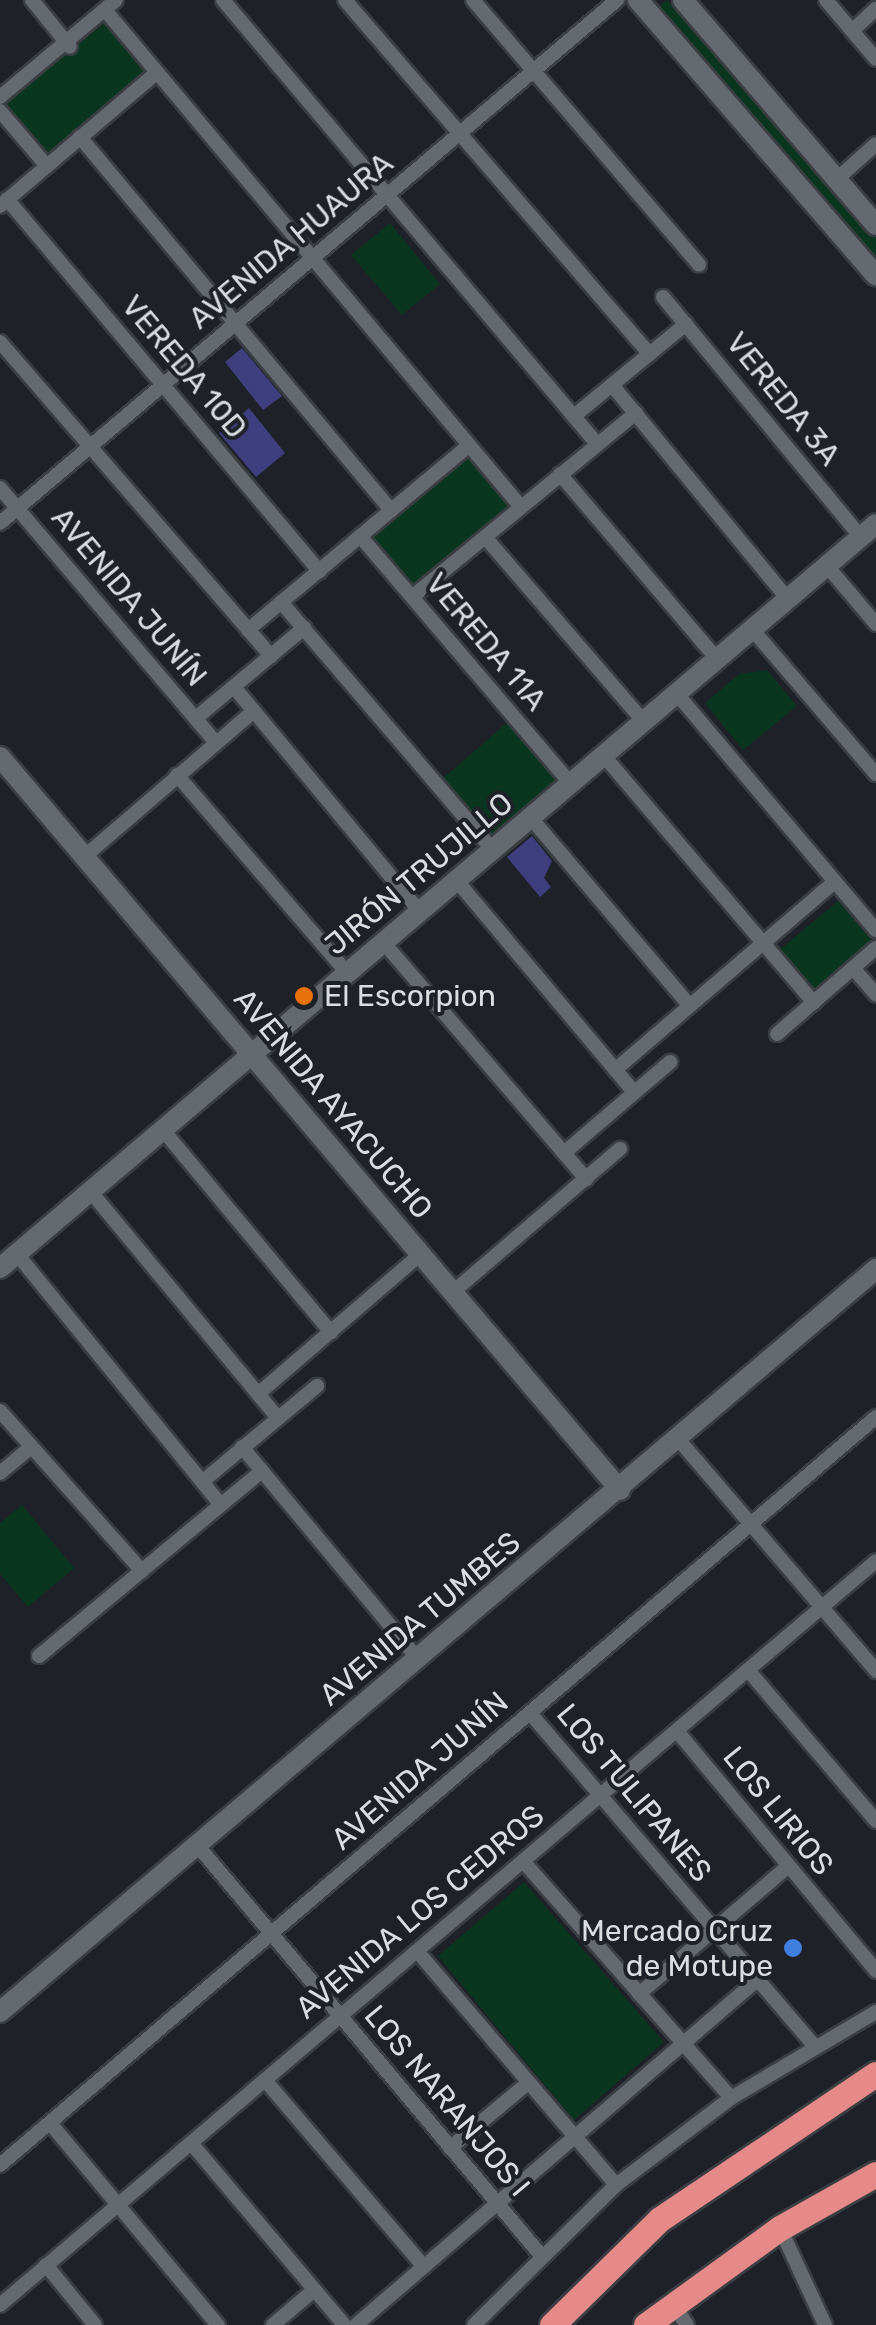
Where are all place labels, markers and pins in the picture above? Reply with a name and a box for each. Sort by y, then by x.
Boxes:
place label: El Escorpion [324,978,496,1014]
marker: El Escorpion [293,985,315,1007]
place label: Mercado Cruz de Motupe [581,1913,773,1984]
marker: Mercado Cruz de Motupe [782,1937,804,1959]

